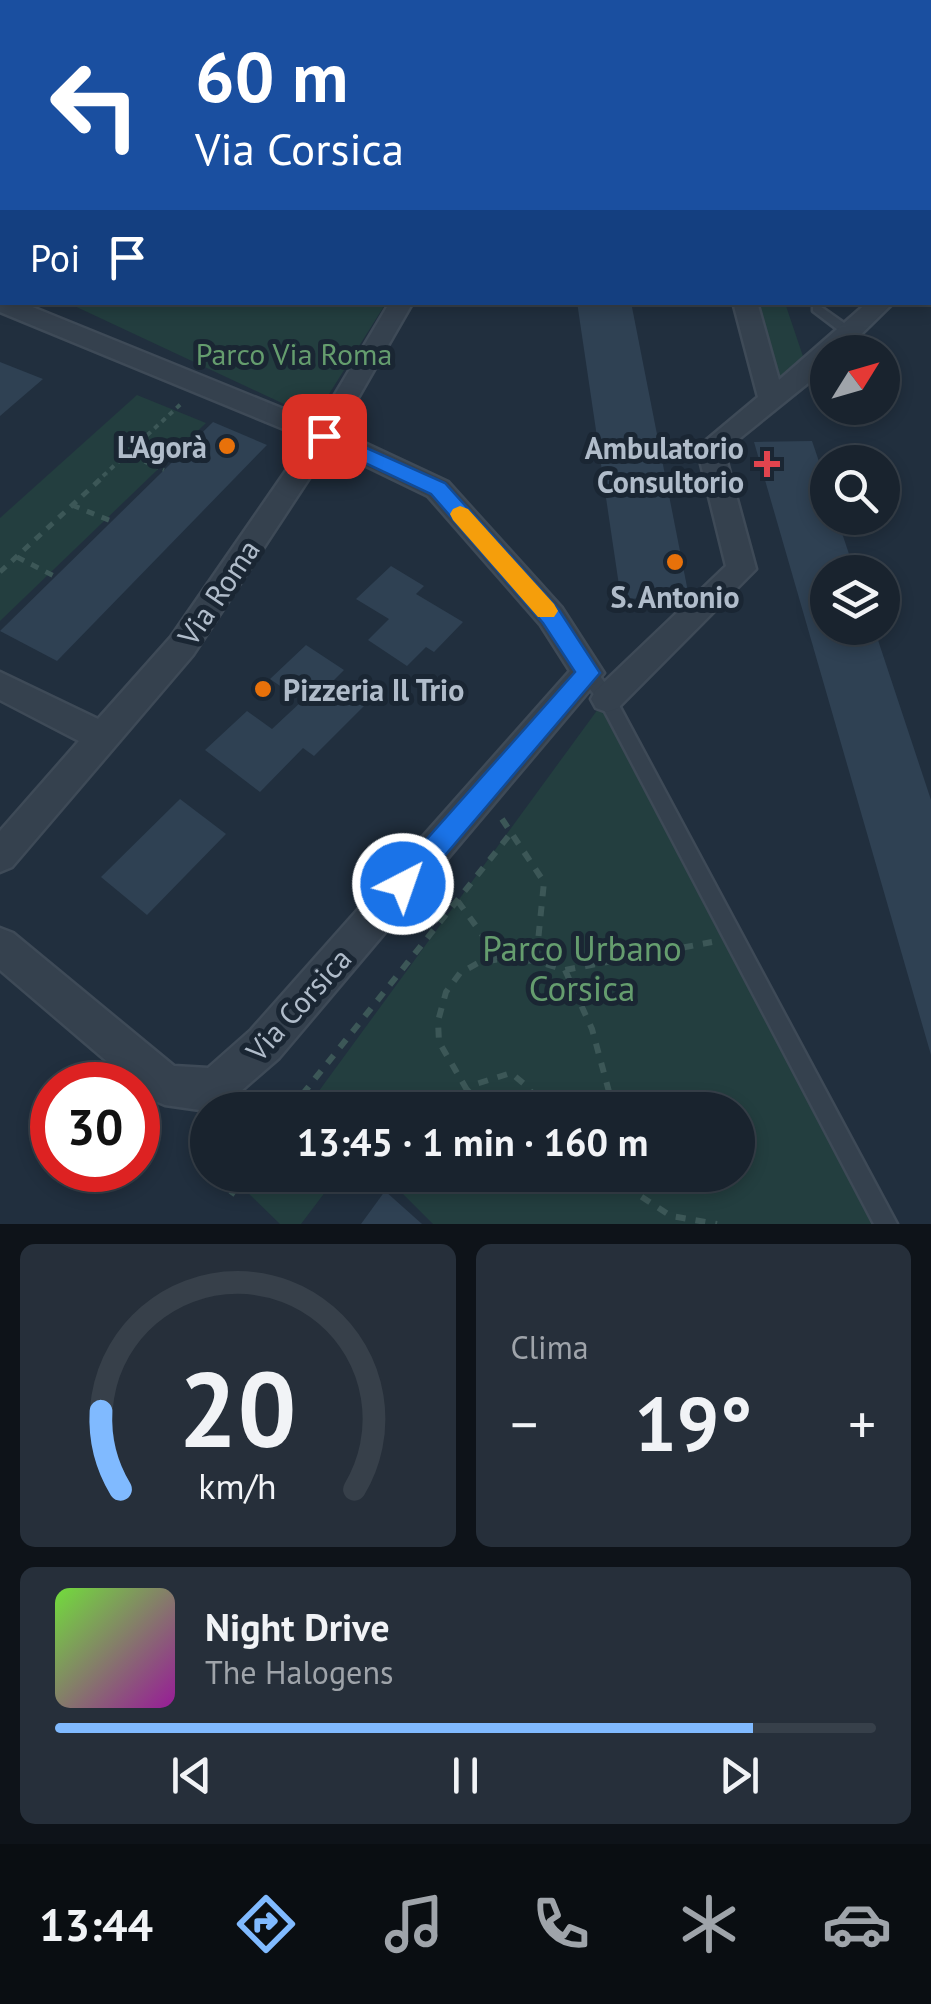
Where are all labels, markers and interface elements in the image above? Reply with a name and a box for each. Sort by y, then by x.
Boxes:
text: 60 m [195,31,348,121]
icon: left [30,40,160,170]
text: Via Corsica [195,119,404,177]
icon: arrive [100,230,155,285]
text: Poi [30,233,80,282]
park label: Parco Via Roma [196,334,392,373]
north arrow [810,335,900,425]
map controls [810,335,900,645]
pin [282,394,367,479]
icon: arrive [297,409,352,464]
place label: L'Agorà [117,427,207,466]
place label: Ambulatorio Consultorio [585,428,744,501]
marker: L'Agorà [216,435,238,457]
button: search [810,445,900,535]
marker: Ambulatorio Consultorio [754,451,780,477]
street label: Via Roma [168,531,268,653]
marker: S. Antonio [664,551,686,573]
button: layers [810,555,900,645]
place label: S. Antonio [610,577,740,616]
place label: Pizzeria Il Trio [283,670,464,709]
marker: Pizzeria Il Trio [252,678,274,700]
position arrow [351,832,455,936]
park label: Parco Urbano Corsica [482,925,682,1011]
street label: Via Corsica [236,939,359,1070]
speed limit sign: 30 [30,1062,160,1192]
text: 13:45 · 1 min · 160 m [297,1117,648,1166]
text: Clima [511,1326,589,1368]
text: 20 [179,1341,297,1476]
text: 19° [634,1375,752,1472]
text: − [511,1388,538,1459]
text: + [848,1388,876,1459]
text: km/h [199,1463,277,1509]
text: Night Drive [205,1602,389,1651]
text: The Halogens [205,1651,393,1693]
icon: previous [164,1748,219,1803]
icon: pause [438,1748,493,1803]
icon: next [712,1748,767,1803]
icon: directions [231,1889,301,1959]
icon: music [379,1889,449,1959]
icon: phone [526,1889,596,1959]
icon: climate [674,1889,744,1959]
icon: car [822,1889,892,1959]
text: 13:44 [39,1895,153,1953]

